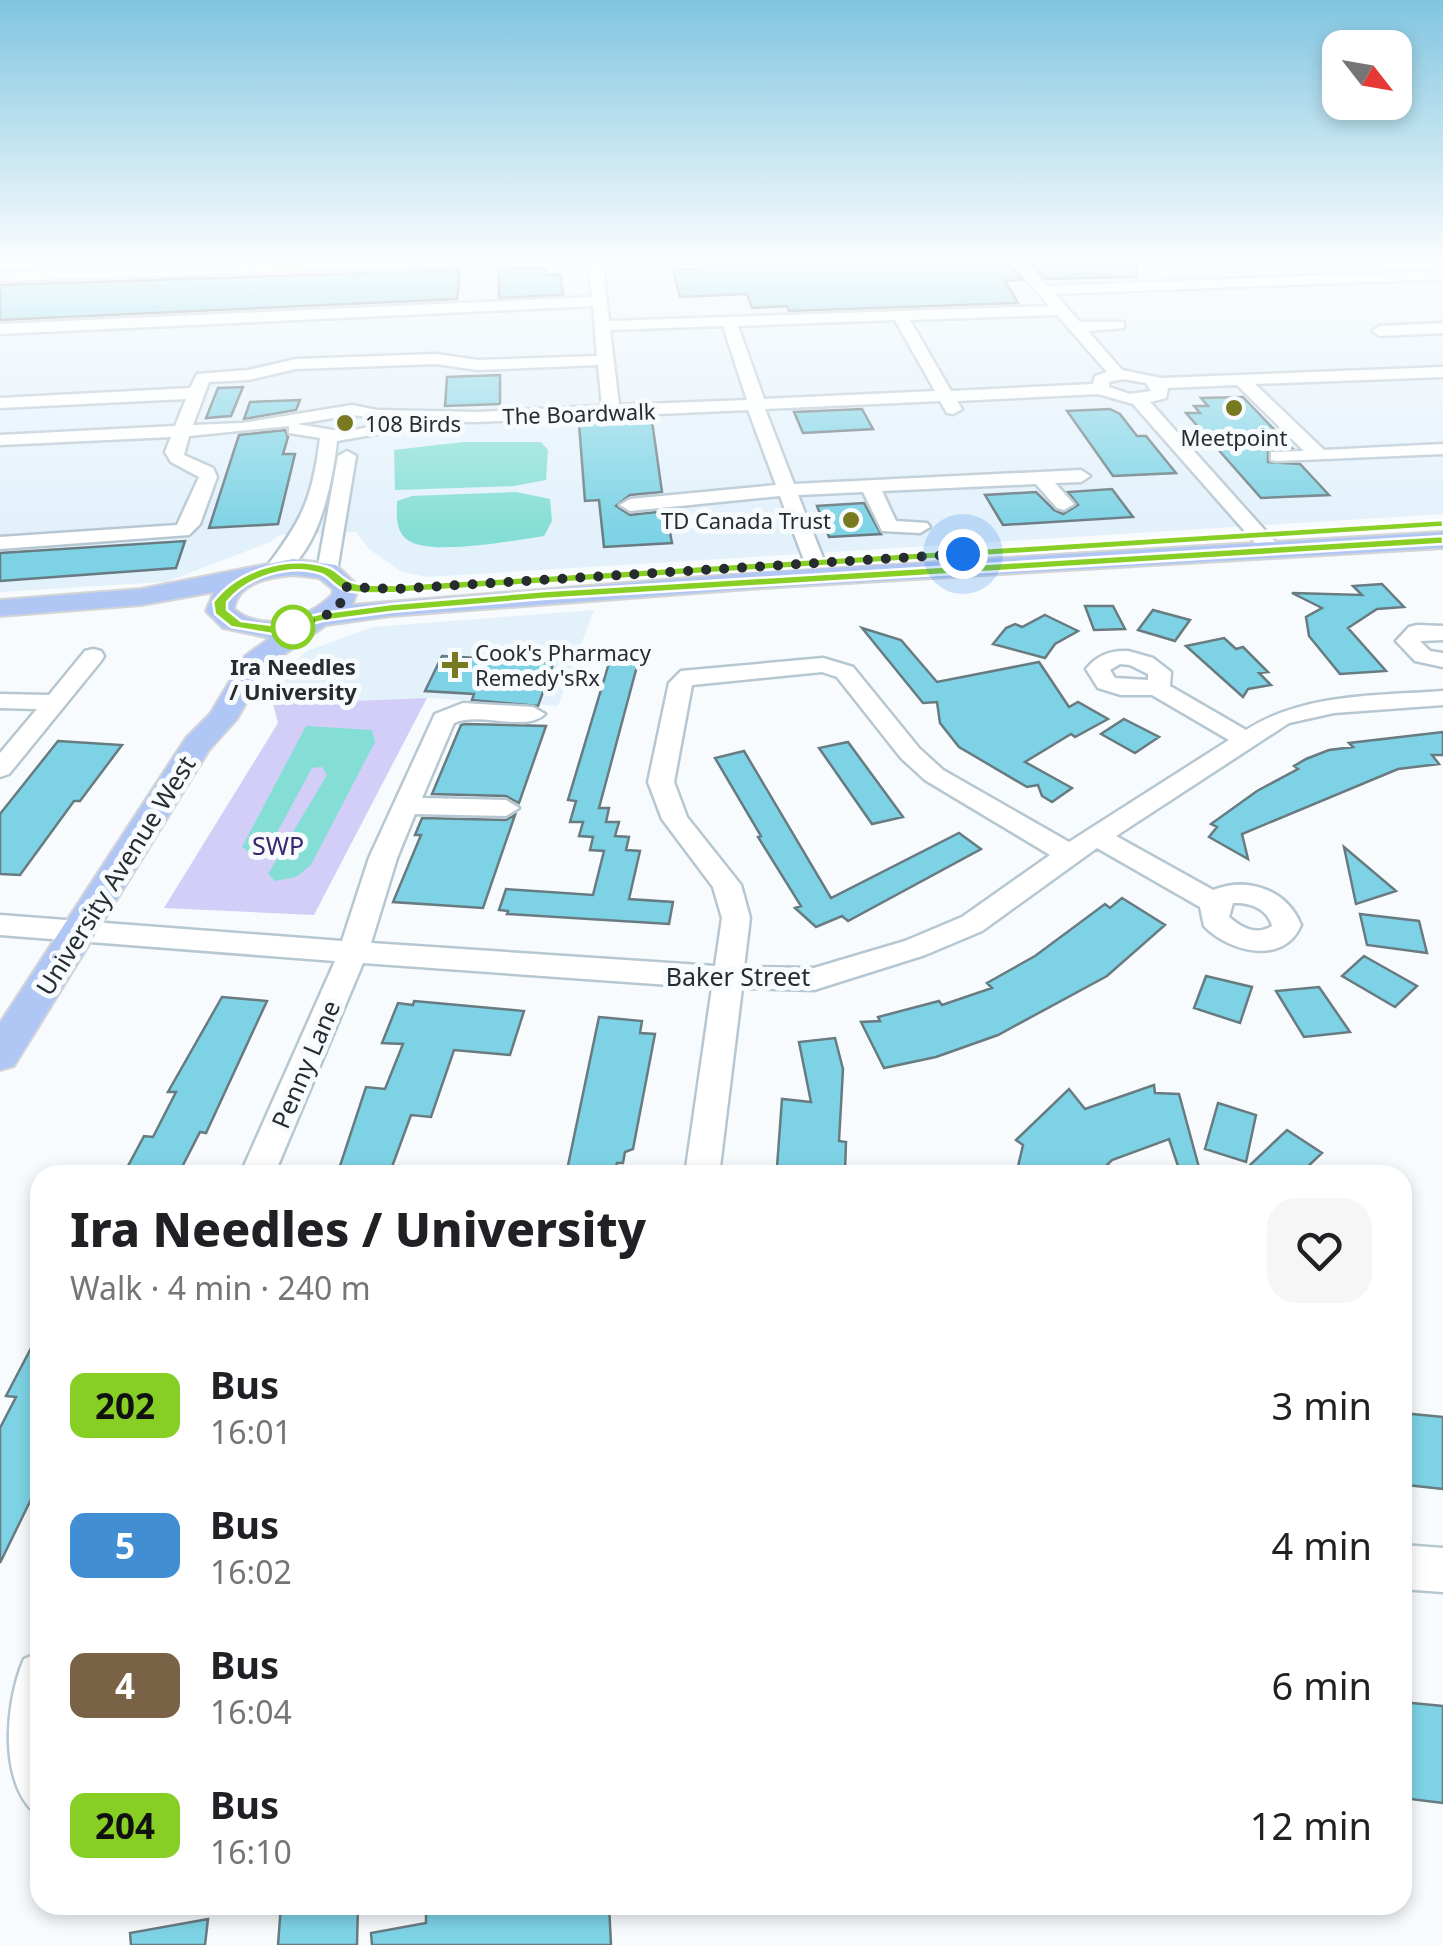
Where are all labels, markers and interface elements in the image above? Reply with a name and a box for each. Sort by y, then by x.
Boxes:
north arrow [1322,30,1412,120]
map controls [1322,30,1412,120]
street label: The Boardwalk [502,395,656,431]
marker: Meetpoint [1223,397,1245,419]
place label: 108 Birds [365,408,461,438]
marker: 108 Birds [334,412,356,434]
place label: Meetpoint [1181,422,1287,452]
place label: TD Canada Trust [661,505,831,535]
marker: TD Canada Trust [840,509,862,531]
your location [938,529,988,579]
marker: Ira Needles / University [272,606,314,648]
place label: Cook's Pharmacy Remedy'sRx [475,637,652,692]
place label: Ira Needles / University [229,651,357,706]
marker: Cook's Pharmacy Remedy'sRx [444,654,466,676]
street label: University Avenue West [27,749,203,1001]
park label: SWP [252,828,304,862]
street label: Baker Street [666,959,810,993]
street label: Penny Lane [263,995,347,1133]
text: Ira Needles / University [70,1196,646,1261]
button: heart [1267,1198,1372,1303]
text: Walk · 4 min · 240 m [70,1266,371,1309]
text: Bus [210,1358,279,1410]
text: 3 min [1272,1379,1372,1431]
text: 202 [95,1382,155,1429]
text: 16:01 [210,1410,292,1453]
text: Bus [210,1498,279,1550]
text: 4 min [1272,1519,1372,1571]
text: 5 [115,1522,135,1569]
text: 16:02 [210,1550,292,1593]
text: Bus [210,1638,279,1690]
text: 6 min [1272,1659,1372,1711]
text: 4 [115,1662,135,1709]
text: 16:04 [210,1690,292,1733]
text: Bus [210,1778,279,1830]
text: 12 min [1250,1799,1372,1851]
text: 204 [95,1802,155,1849]
text: 16:10 [210,1830,292,1873]

